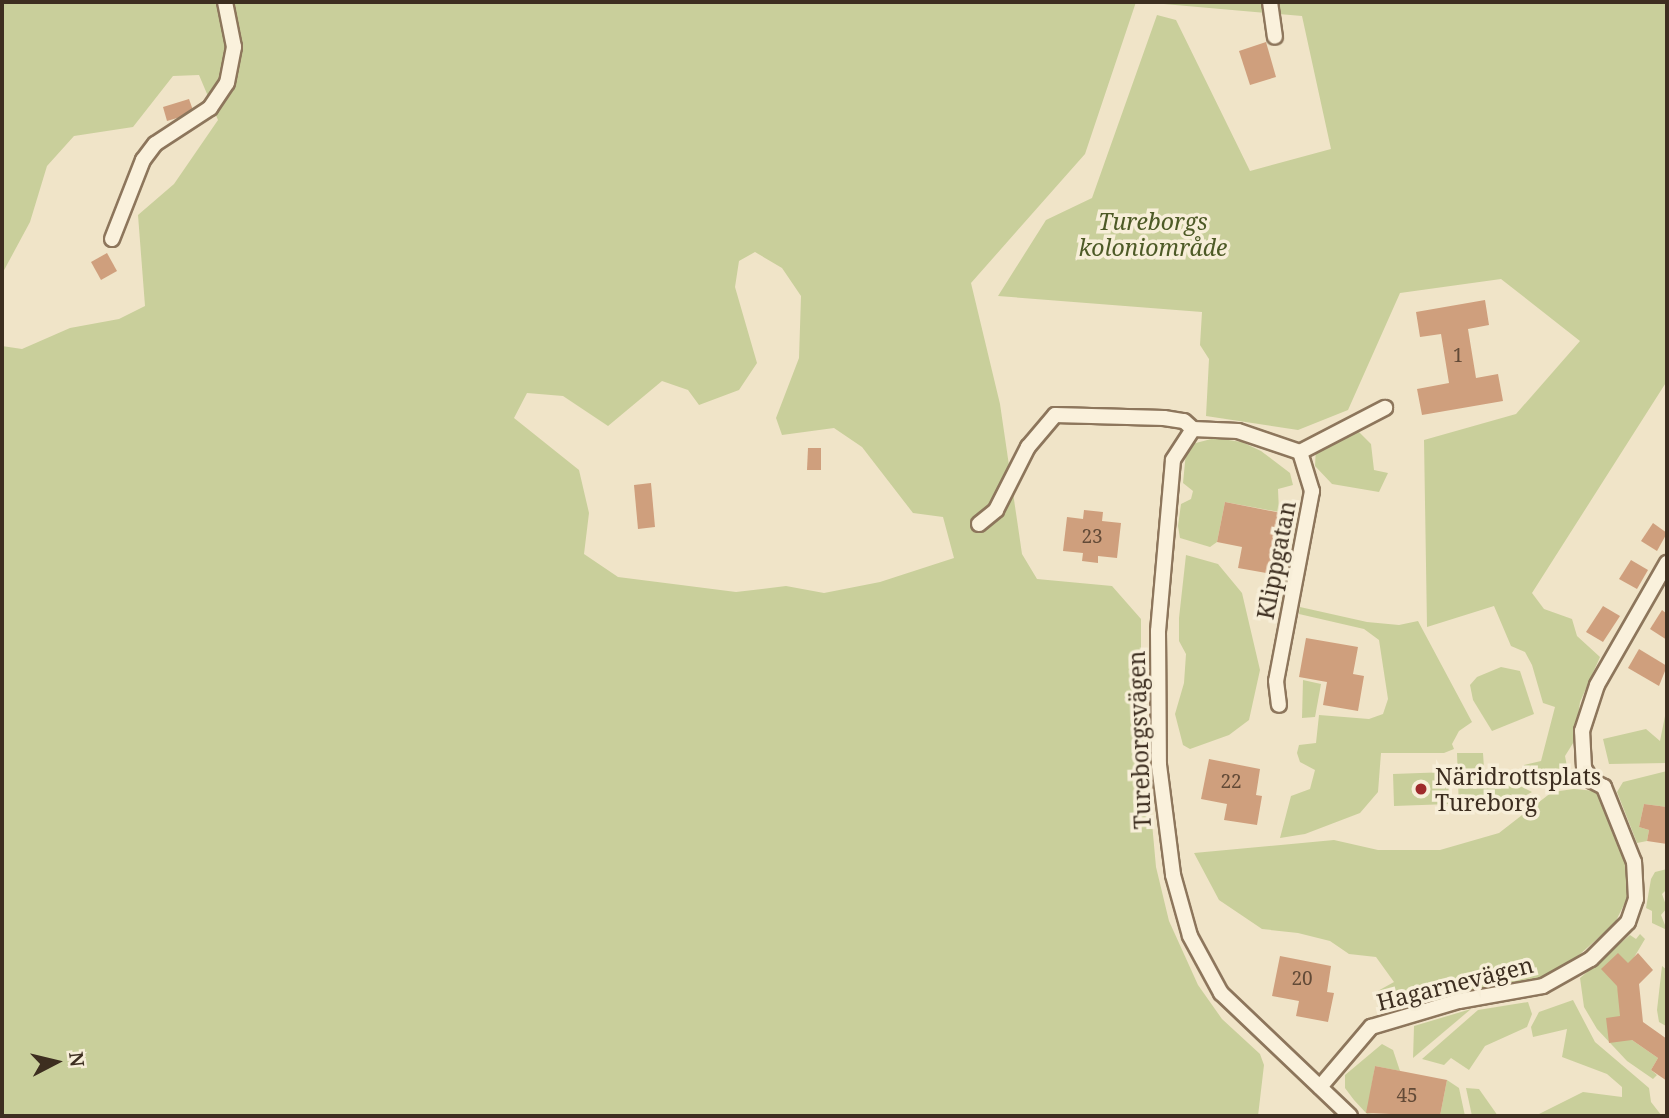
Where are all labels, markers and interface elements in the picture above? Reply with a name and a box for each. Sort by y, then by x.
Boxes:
park label: Tureborgs koloniområde [1079,207,1227,261]
house number: 1 [1453,345,1463,367]
street label: Klippgatan [1251,498,1301,622]
house number: 23 [1081,526,1103,548]
street label: Tureborgsvägen [1122,650,1156,830]
place label: Näridrottsplats Tureborg [1435,762,1601,816]
house number: 22 [1220,771,1242,793]
marker: Näridrottsplats Tureborg [1413,781,1429,797]
street label: Hagarnevägen [1374,950,1536,1016]
house number: 20 [1291,968,1313,990]
north arrow [21,1027,91,1097]
text: N [63,1050,91,1068]
house number: 45 [1396,1085,1418,1107]

